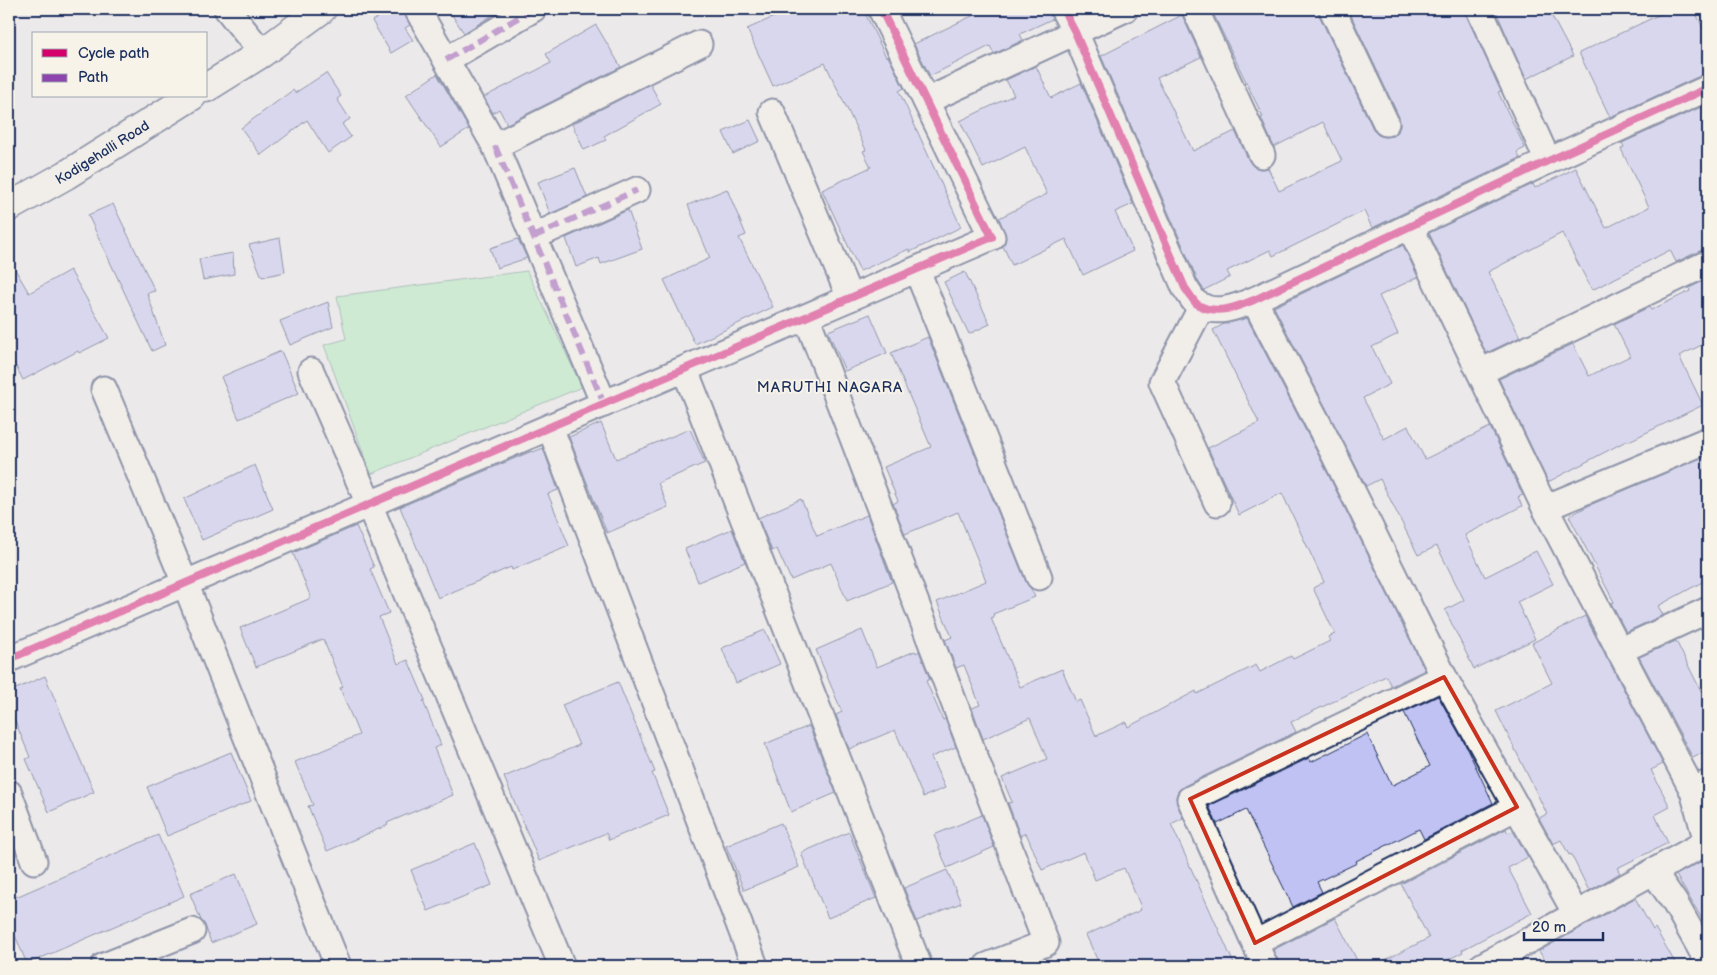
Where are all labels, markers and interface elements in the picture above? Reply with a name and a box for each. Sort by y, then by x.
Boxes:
legend [32,32,208,98]
text: Cycle path [78,44,149,63]
text: Path [78,68,108,87]
street label: Kodigehalli Road [52,117,152,188]
district label: MARUTHI NAGARA [757,378,903,397]
scale bar [1524,910,1603,942]
text: 20 m [1532,918,1566,937]

